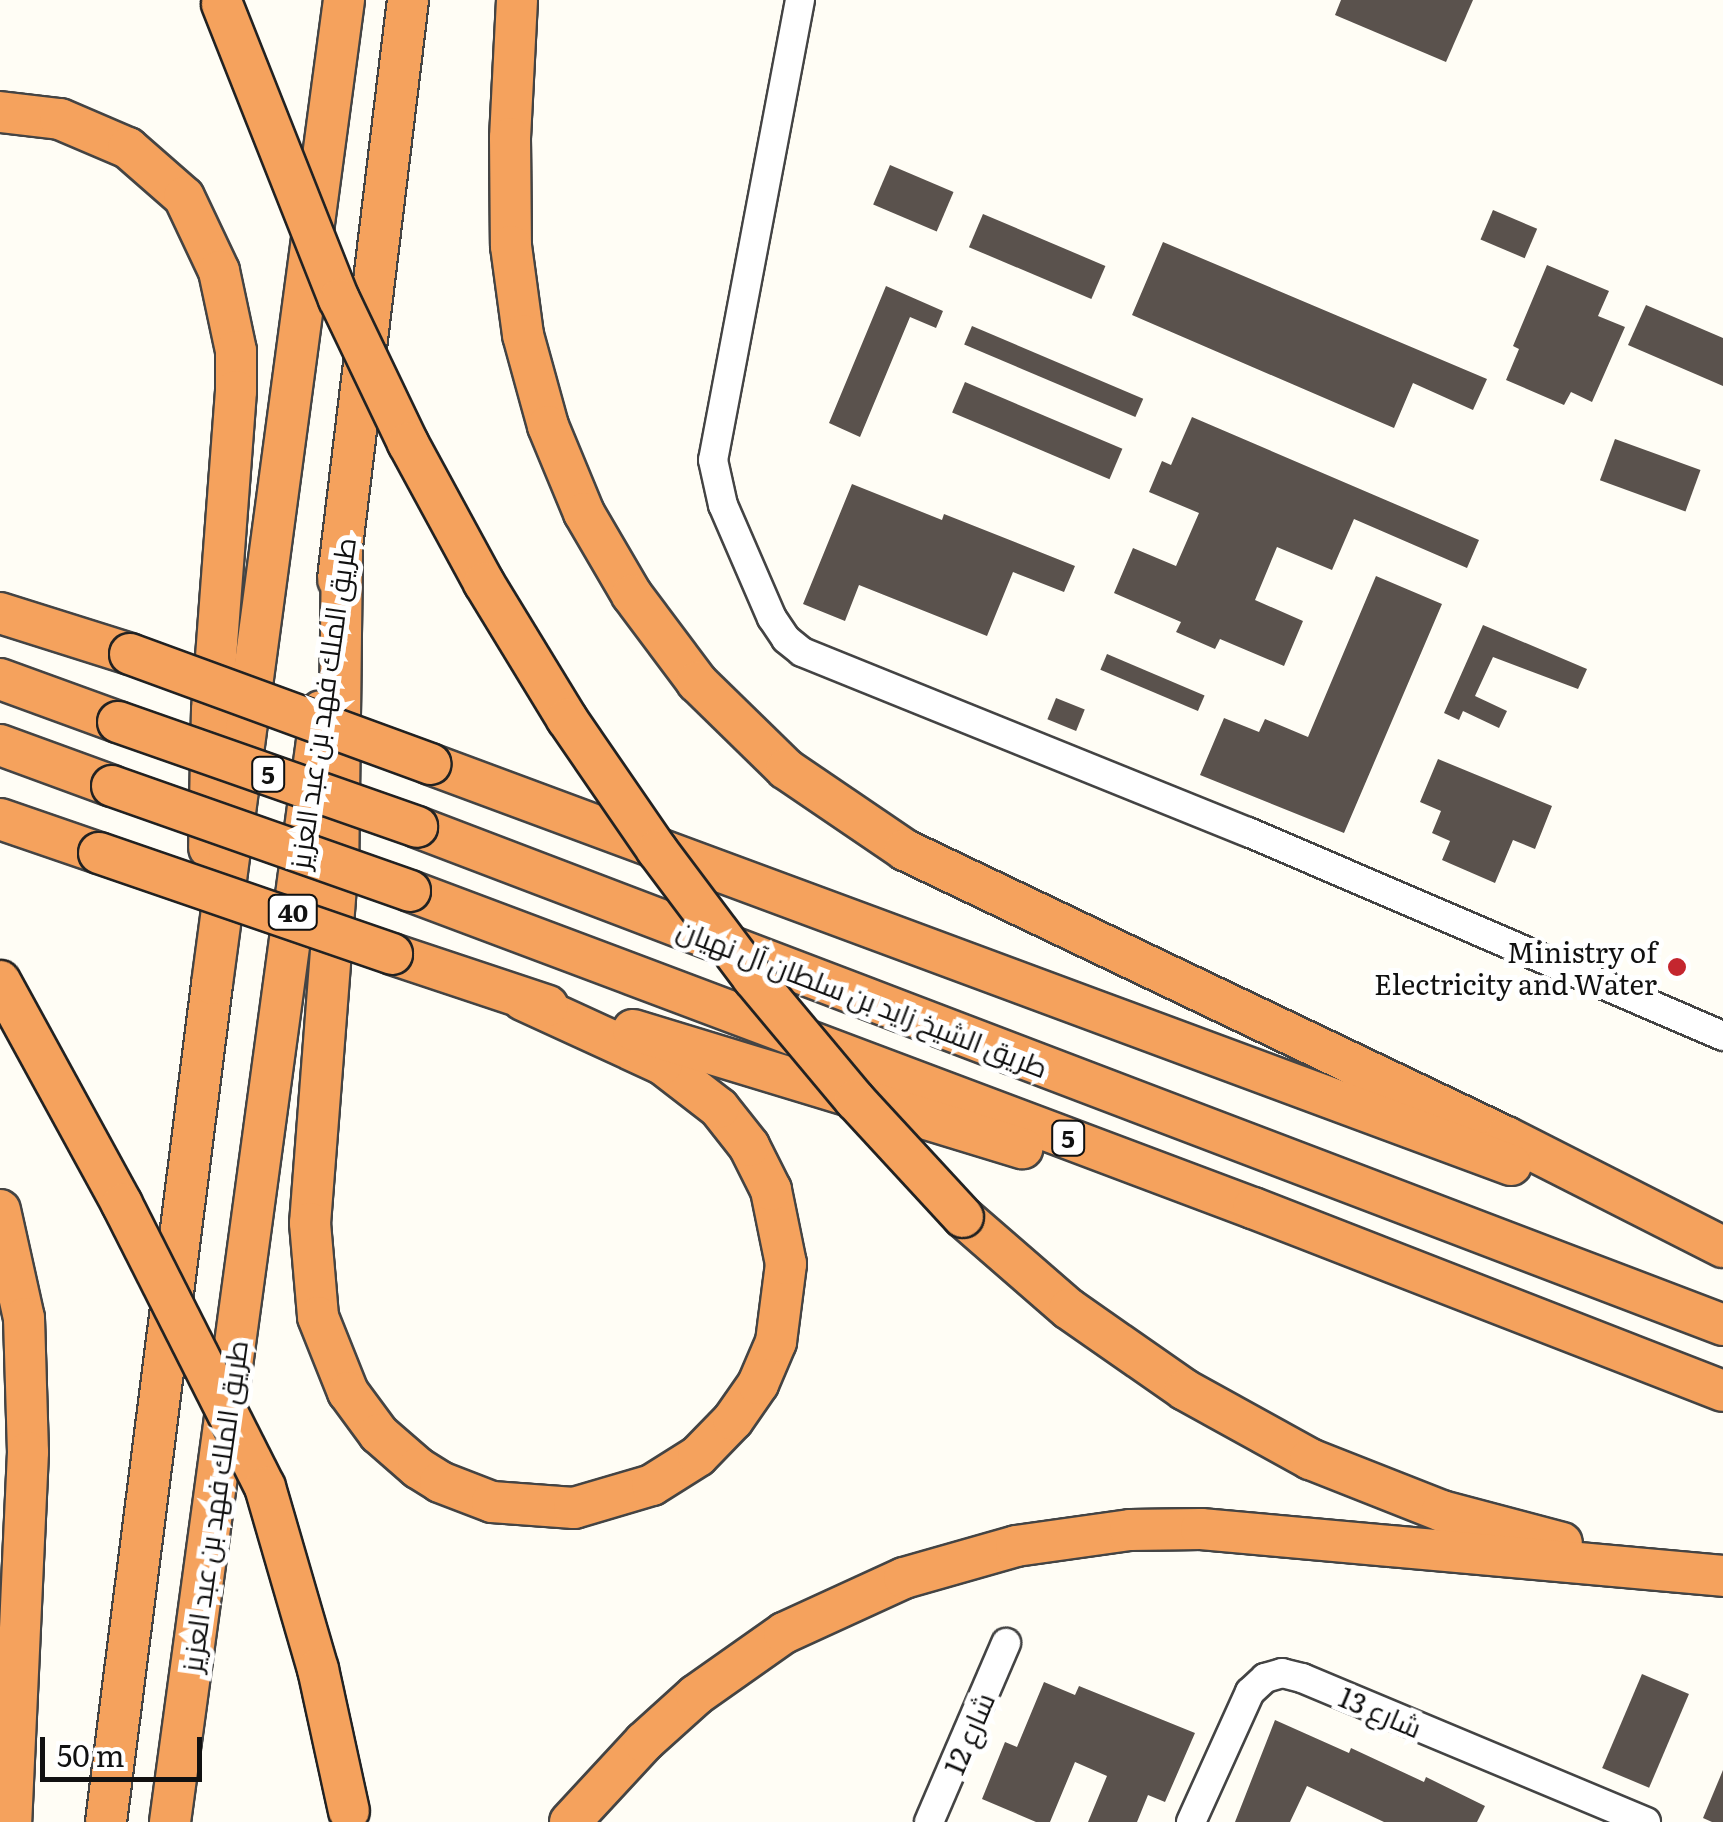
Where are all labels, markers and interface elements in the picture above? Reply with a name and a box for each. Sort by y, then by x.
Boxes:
street label: طريق الملك فهد بن عبد العزيز [281,535,361,871]
road number: 5 [250,754,286,794]
road number: 40 [266,892,320,932]
street label: طريق الشيخ زايد بن سلطان آل نهيان [673,911,1053,1083]
place label: Ministry of Electricity and Water [1374,934,1657,1000]
marker: Ministry of Electricity and Water [1666,956,1688,978]
road number: 5 [1050,1118,1086,1158]
street label: طريق الملك فهد بن عبد العزيز [173,1338,253,1674]
street label: شارع 13 [1335,1679,1427,1743]
street label: شارع 12 [936,1687,1000,1779]
scale bar [45,1717,208,1779]
text: 50 m [57,1732,125,1776]

